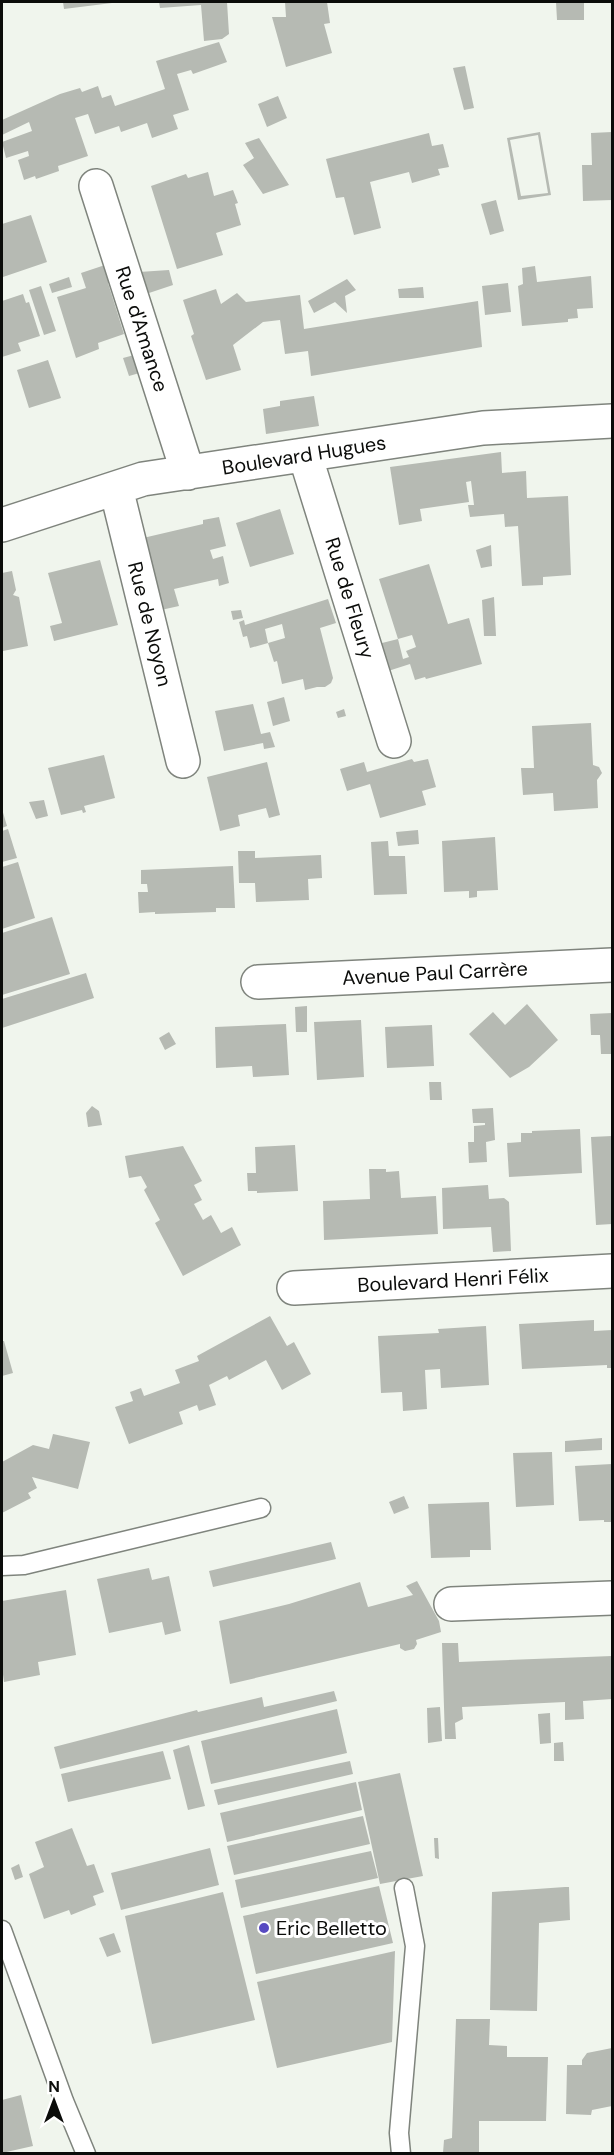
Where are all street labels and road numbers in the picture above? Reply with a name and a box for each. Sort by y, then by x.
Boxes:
street label: Rue d'Amance [109,263,175,395]
street label: Boulevard Hugues [220,429,388,481]
street label: Rue de Fleury [319,534,381,662]
street label: Rue de Noyon [122,559,178,689]
street label: Avenue Paul Carrère [341,955,529,991]
street label: Boulevard Henri Félix [357,1262,549,1298]

